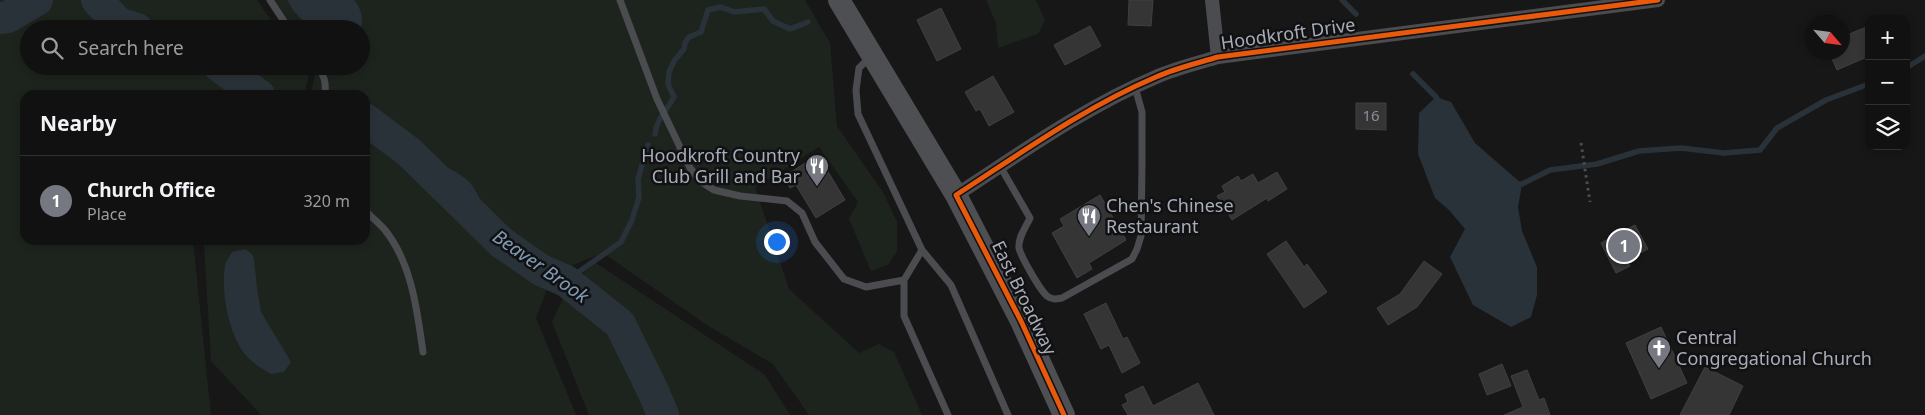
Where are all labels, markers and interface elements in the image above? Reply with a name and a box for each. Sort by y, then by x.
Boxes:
street label: Hoodkroft Drive [1219,12,1357,54]
north arrow [1805,15,1850,60]
map controls [1865,15,1910,150]
button: + [1865,15,1910,60]
search box [20,20,370,75]
icon: search [38,34,66,62]
text: Search here [78,35,184,61]
button: − [1865,60,1910,105]
house number: 16 [1362,105,1380,125]
button: layers [1865,105,1910,150]
text: Nearby [40,109,116,137]
place label: Hoodkroft Country Club Grill and Bar [641,143,801,188]
restaurant icon: Hoodkroft Country Club Grill and Bar [804,153,830,187]
text: Church Office [87,177,216,203]
text: 1 [51,190,61,212]
text: 320 m [303,190,350,212]
place label: Chen's Chinese Restaurant [1106,193,1234,238]
text: Place [87,203,127,225]
restaurant icon: Chen's Chinese Restaurant [1076,203,1102,237]
water label: Beaver Brook [488,223,595,309]
pin: 1 [1608,227,1640,265]
your location [764,229,790,255]
street label: East Broadway [987,236,1063,359]
place label: Central Congregational Church [1676,325,1872,370]
church icon: Central Congregational Church [1646,335,1672,369]

